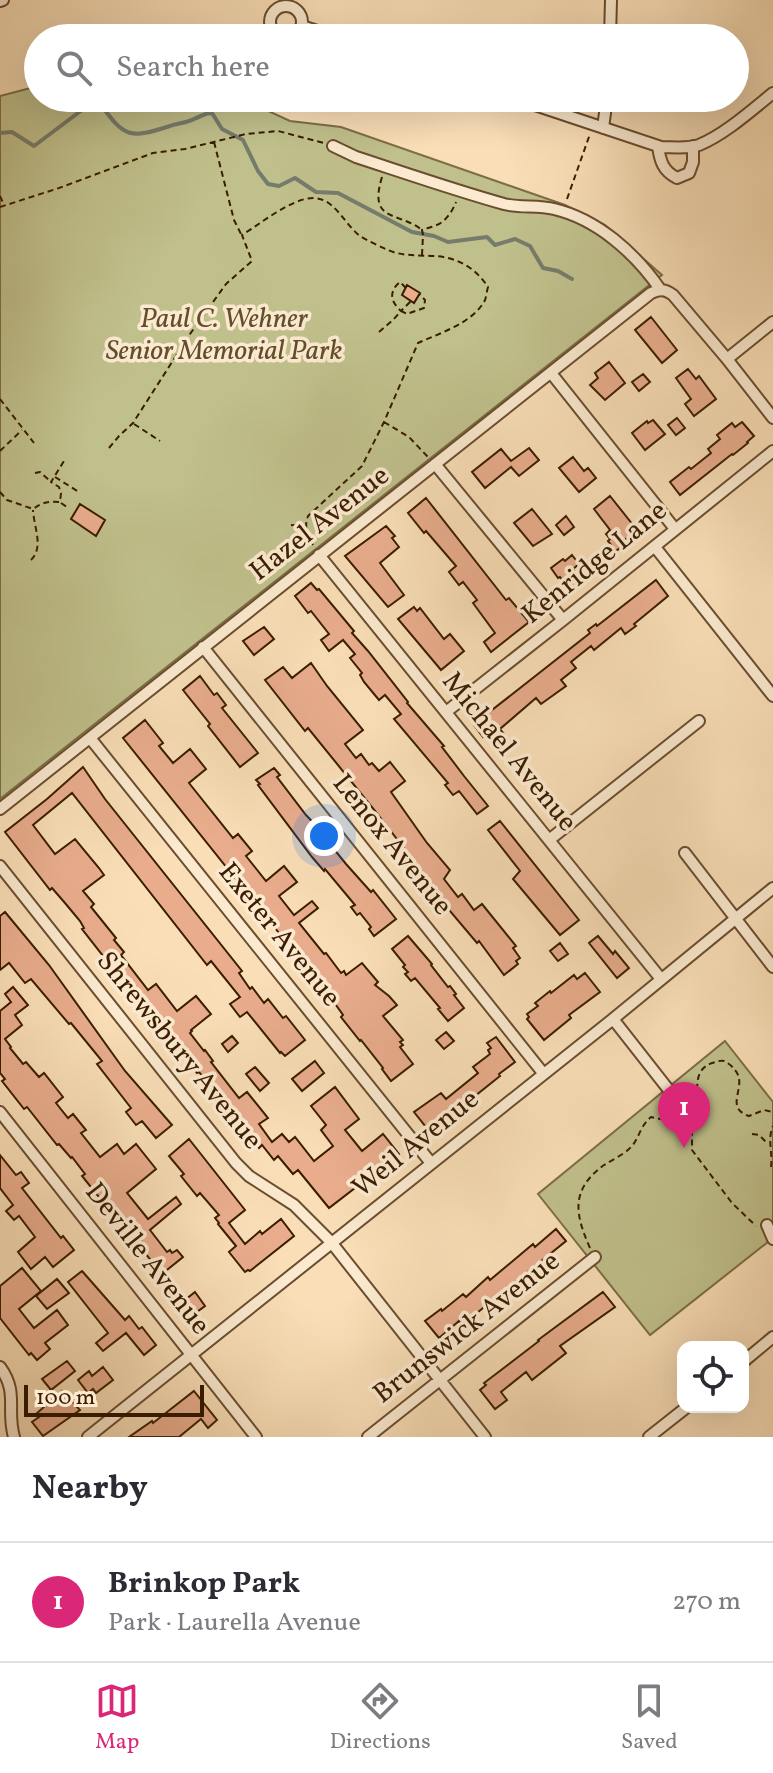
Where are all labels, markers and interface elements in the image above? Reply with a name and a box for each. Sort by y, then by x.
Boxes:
search box [24,24,749,112]
icon: search [52,46,96,90]
text: Search here [116,47,270,89]
park label: Paul C. Wehner Senior Memorial Park [106,300,342,371]
street label: Hazel Avenue [242,457,398,591]
street label: Kenridge Lane [514,492,676,634]
street label: Michael Avenue [432,664,586,840]
street label: Lenox Avenue [323,766,461,924]
your location [304,816,344,856]
street label: Exeter Avenue [209,854,349,1016]
street label: Shrewsbury Avenue [87,944,271,1158]
street label: Weil Avenue [344,1081,488,1207]
pin: 1 [658,1082,710,1148]
street label: Deville Avenue [75,1175,219,1343]
street label: Brunswick Avenue [365,1243,569,1413]
map controls [677,1341,749,1413]
button: locate [677,1341,749,1413]
scale bar [24,1381,204,1417]
text: 100 m [36,1383,95,1414]
text: Nearby [32,1466,148,1513]
text: Brinkop Park [108,1563,300,1605]
text: 1 [53,1584,63,1620]
text: 270 m [672,1584,741,1620]
text: Park · Laurella Avenue [108,1605,361,1641]
tab: Map [95,1679,139,1758]
tab: Directions [330,1679,431,1758]
tab: Saved [621,1679,678,1758]

